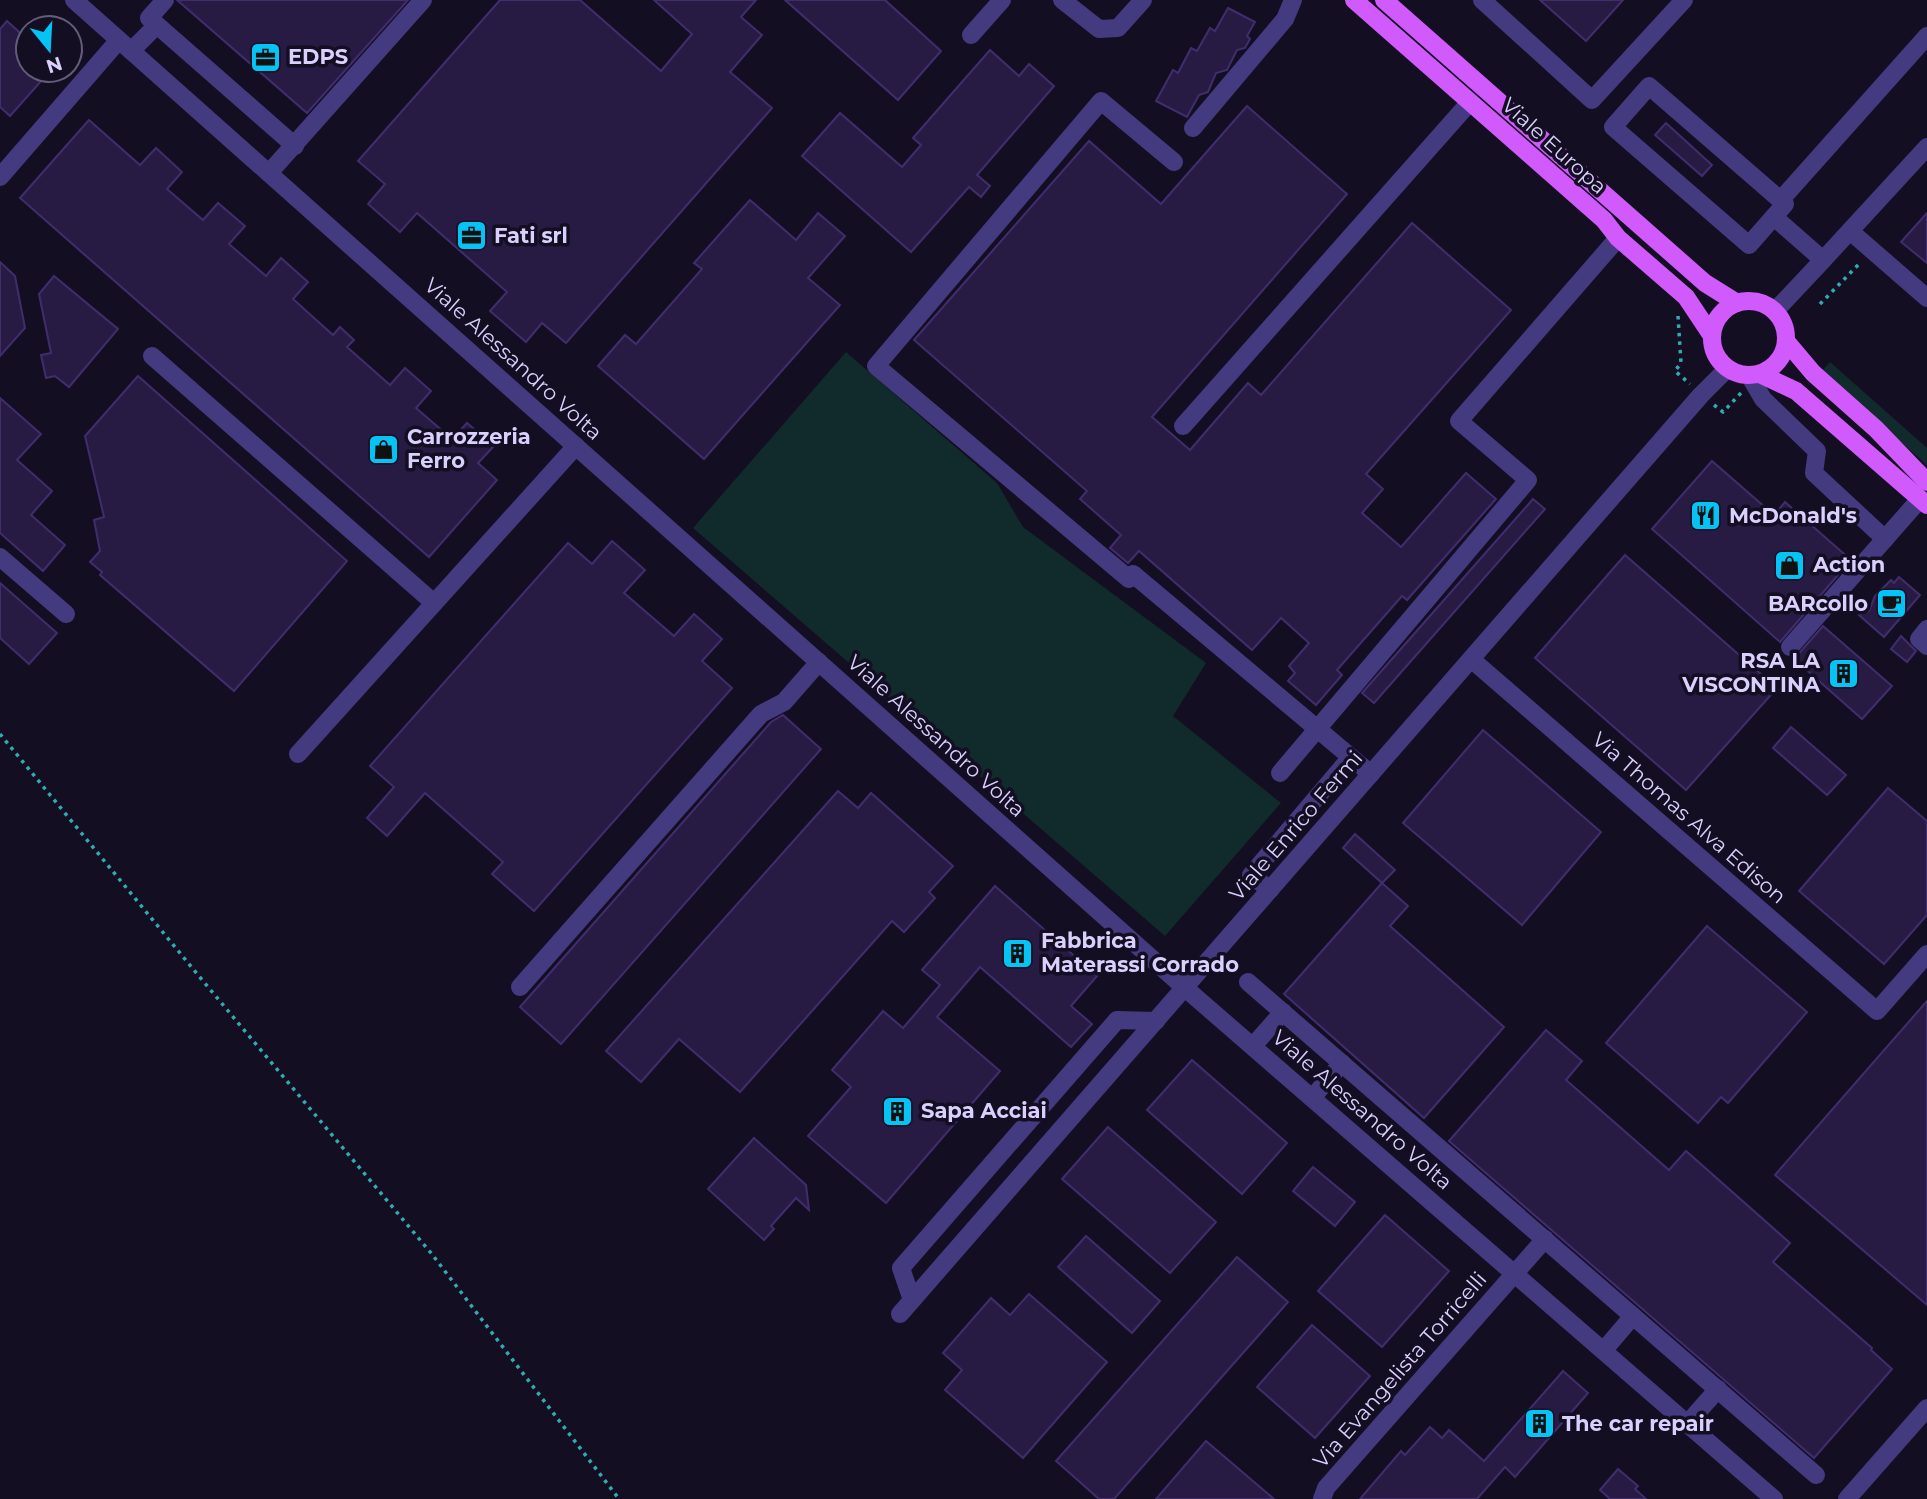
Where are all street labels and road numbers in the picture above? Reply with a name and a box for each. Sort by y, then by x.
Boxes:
street label: Viale Europa [1497,92,1612,199]
street label: Viale Alessandro Volta [419,272,607,445]
street label: Viale Alessandro Volta [842,649,1030,822]
street label: Via Thomas Alva Edison [1587,727,1791,909]
street label: Viale Enrico Fermi [1224,746,1368,906]
street label: Viale Alessandro Volta [1267,1025,1457,1195]
street label: Via Evangelista Torricelli [1308,1267,1491,1473]

